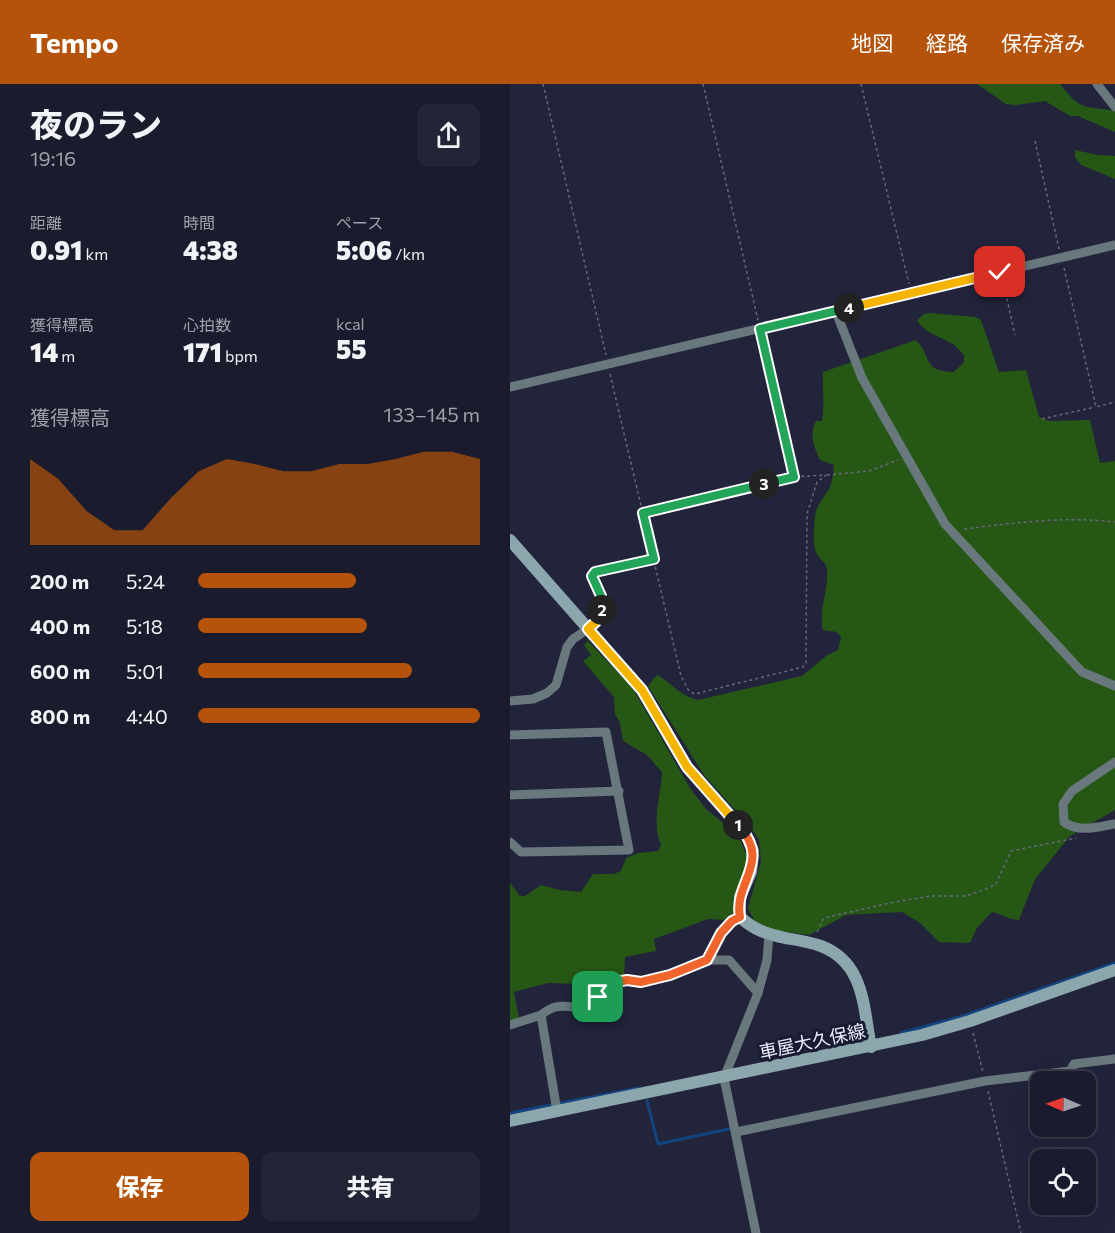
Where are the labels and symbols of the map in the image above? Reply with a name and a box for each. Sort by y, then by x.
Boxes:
pin [974,246,1025,297]
pin: 4 [834,293,864,323]
pin: 3 [749,469,779,499]
pin: 2 [587,595,617,625]
pin: 1 [723,810,753,840]
pin [572,971,623,1022]
street label: 車屋大久保線 [757,1019,867,1063]
north arrow [1030,1071,1096,1137]

